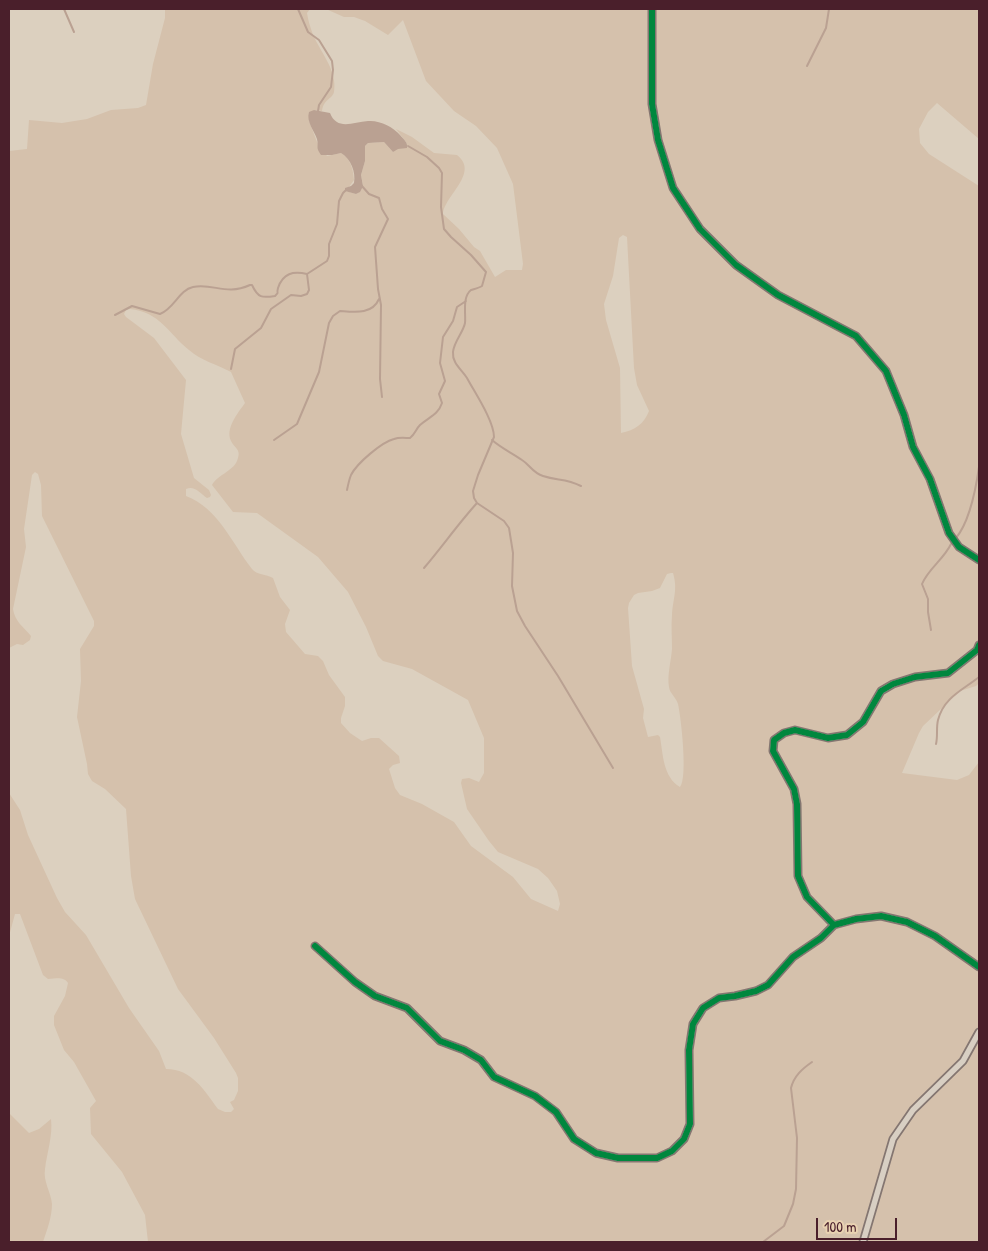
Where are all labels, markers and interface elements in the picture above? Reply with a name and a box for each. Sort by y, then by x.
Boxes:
scale bar [818,1208,899,1240]
text: 100 m [824,1216,857,1237]

